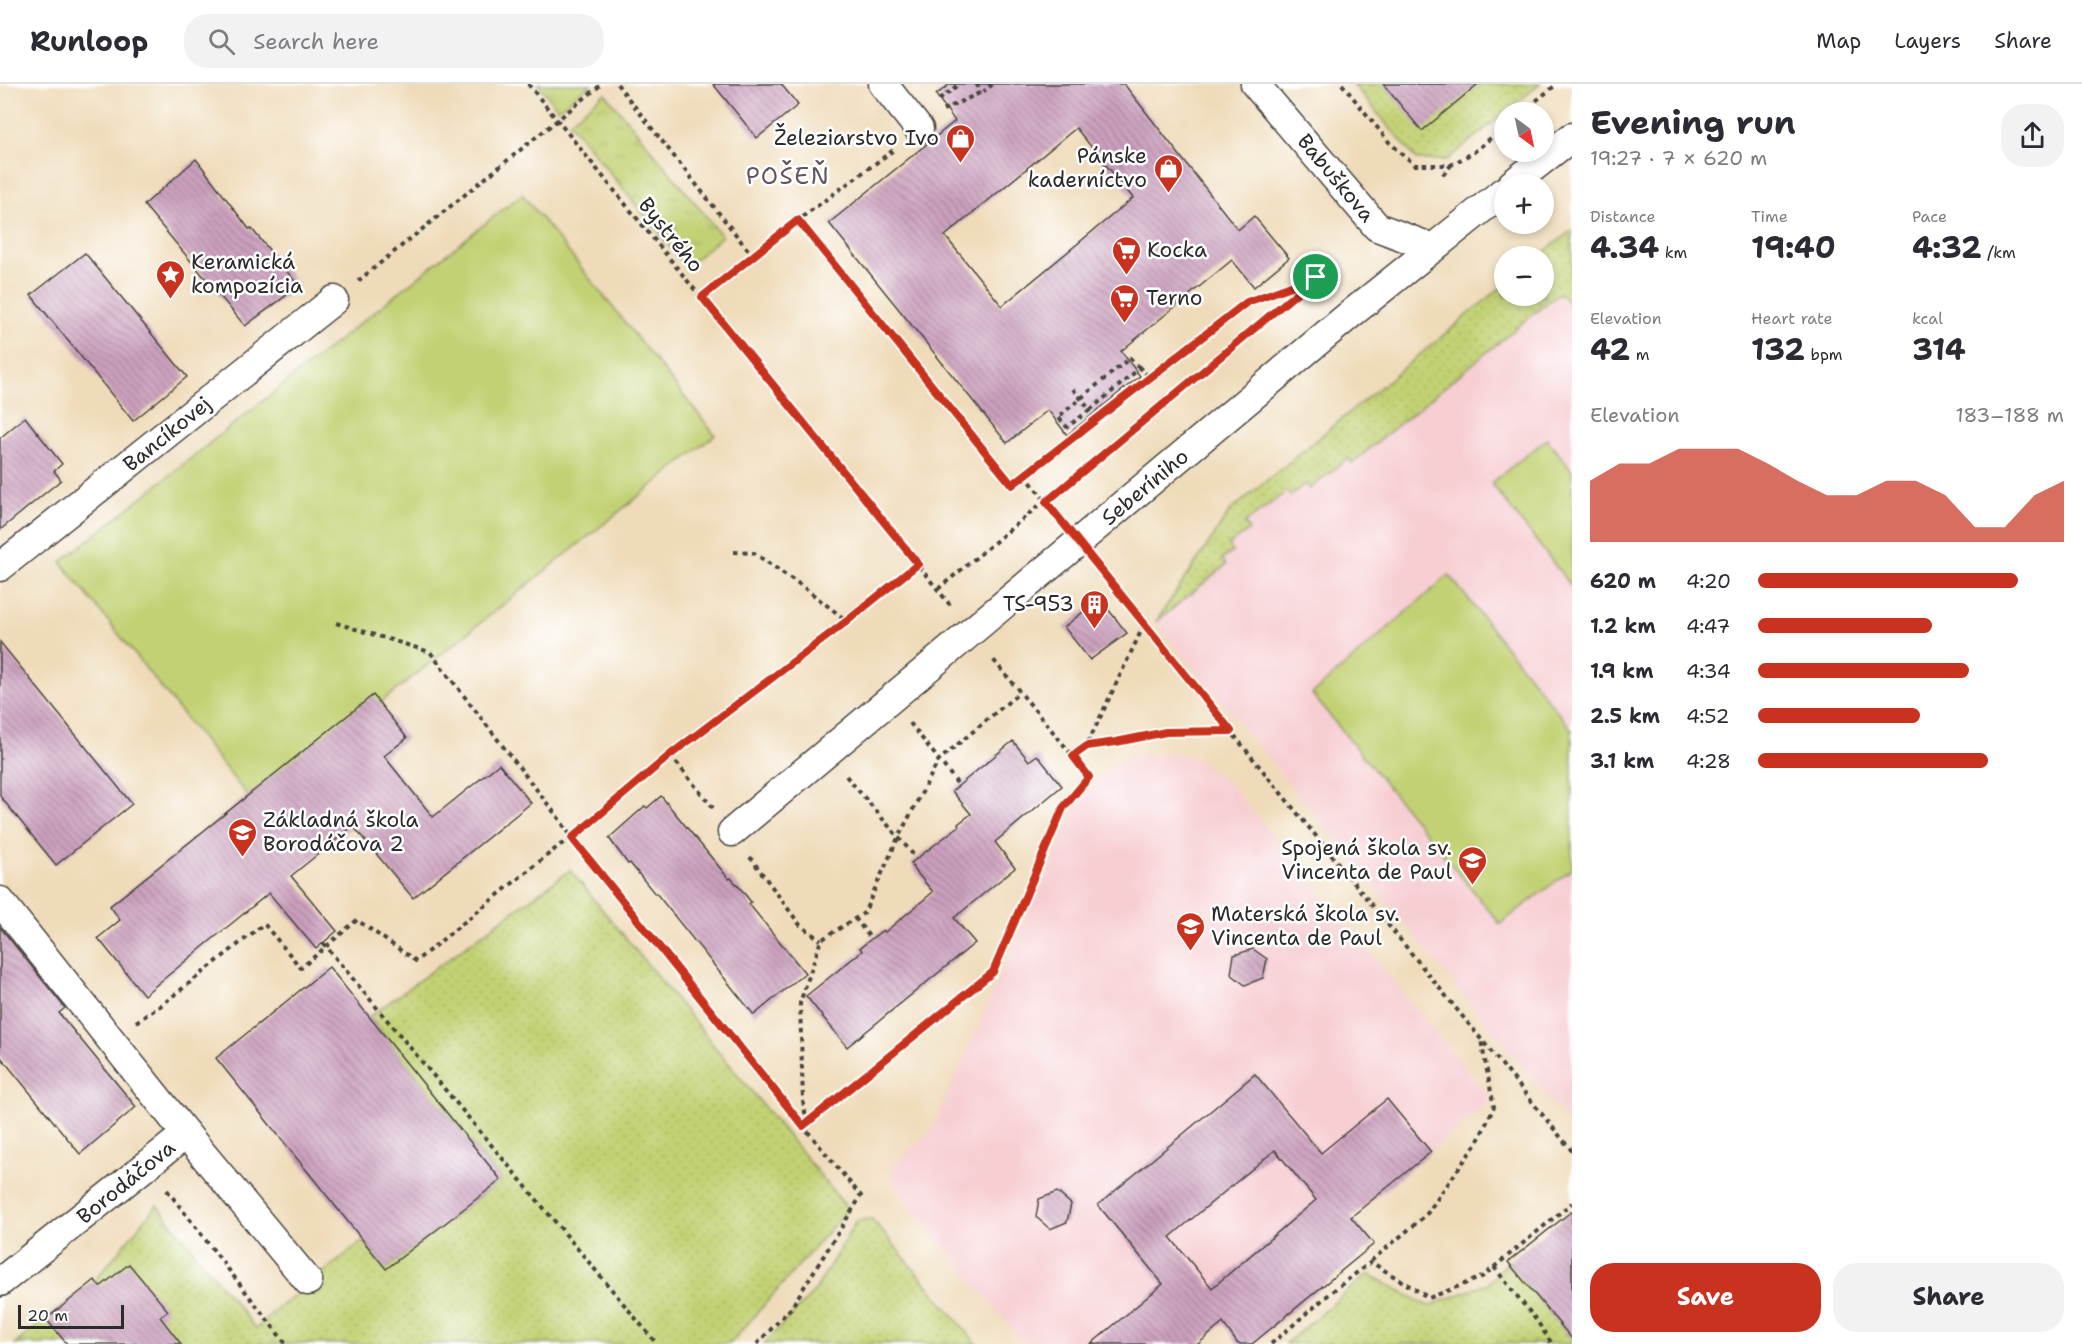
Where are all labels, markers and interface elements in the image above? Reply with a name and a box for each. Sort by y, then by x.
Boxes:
search box [184,14,604,68]
text: Runloop [30,22,148,60]
icon: search [205,25,238,58]
text: Search here [253,27,379,56]
text: Map [1816,27,1861,55]
text: Layers [1894,27,1961,55]
text: Share [1994,27,2052,55]
text: Evening run [1590,100,1796,145]
north arrow [1494,102,1554,162]
map controls [1494,102,1554,306]
button: share [2001,104,2064,167]
shop icon: Železiarstvo Ivo [944,122,976,164]
place label: Železiarstvo Ivo [774,123,939,152]
street label: Babuškova [1291,128,1381,228]
place label: Pánske kaderníctvo [1028,142,1147,194]
text: 19:27 · 7 × 620 m [1590,145,1767,171]
shop icon: Pánske kaderníctvo [1152,152,1184,194]
district label: POŠEŇ [746,160,830,192]
button: + [1494,174,1554,234]
street label: Bystrého [632,192,710,278]
text: Distance [1590,206,1656,227]
text: Time [1751,206,1788,227]
text: Pace [1912,206,1947,227]
text: 4.34 [1590,227,1659,268]
text: 19:40 [1751,227,1836,268]
text: 4:32 [1912,227,1982,268]
supermarket icon: Kocka [1110,234,1142,276]
place label: Kocka [1147,236,1207,264]
text: km [1659,242,1687,263]
text: /km [1982,242,2016,263]
button: − [1494,246,1554,306]
place label: Keramická kompozícia [191,248,303,300]
pin [1290,251,1341,302]
place icon: Keramická kompozícia [154,258,186,300]
icon: arrive [1299,260,1332,293]
supermarket icon: Terno [1109,282,1141,324]
place label: Terno [1146,284,1203,312]
text: Elevation [1590,308,1662,329]
text: Heart rate [1751,308,1833,329]
text: kcal [1912,308,1943,329]
text: 42 [1590,329,1630,370]
text: 132 [1751,329,1805,370]
text: 314 [1912,329,1966,370]
text: m [1630,344,1650,365]
text: bpm [1805,344,1843,365]
street label: Bancíkovej [117,390,217,478]
text: Elevation [1590,402,1680,428]
text: 183–188 m [1955,402,2064,428]
street label: Seberíniho [1096,442,1194,532]
text: 620 m [1590,568,1656,594]
text: 4:20 [1686,568,1731,594]
building icon: TS-953 [1079,588,1111,630]
place label: TS-953 [1003,590,1074,618]
text: 1.2 km [1590,613,1656,639]
text: 4:47 [1686,613,1730,639]
text: 1.9 km [1590,658,1653,684]
text: 4:34 [1686,658,1731,684]
text: 2.5 km [1590,703,1660,729]
text: 4:52 [1686,703,1729,729]
text: 3.1 km [1590,748,1654,774]
text: 4:28 [1686,748,1731,774]
place label: Základná škola Borodáčova 2 [263,806,419,858]
school or university icon: Základná škola Borodáčova 2 [226,816,258,858]
place label: Spojená škola sv. Vincenta de Paul [1281,834,1453,886]
school or university icon: Spojená škola sv. Vincenta de Paul [1457,844,1489,886]
place label: Materská škola sv. Vincenta de Paul [1211,900,1400,952]
school or university icon: Materská škola sv. Vincenta de Paul [1174,910,1206,952]
street label: Borodáčova [71,1134,181,1230]
button: Save [1590,1263,1821,1332]
button: Share [1833,1263,2064,1332]
scale bar [18,1302,124,1330]
text: 20 m [27,1305,68,1326]

